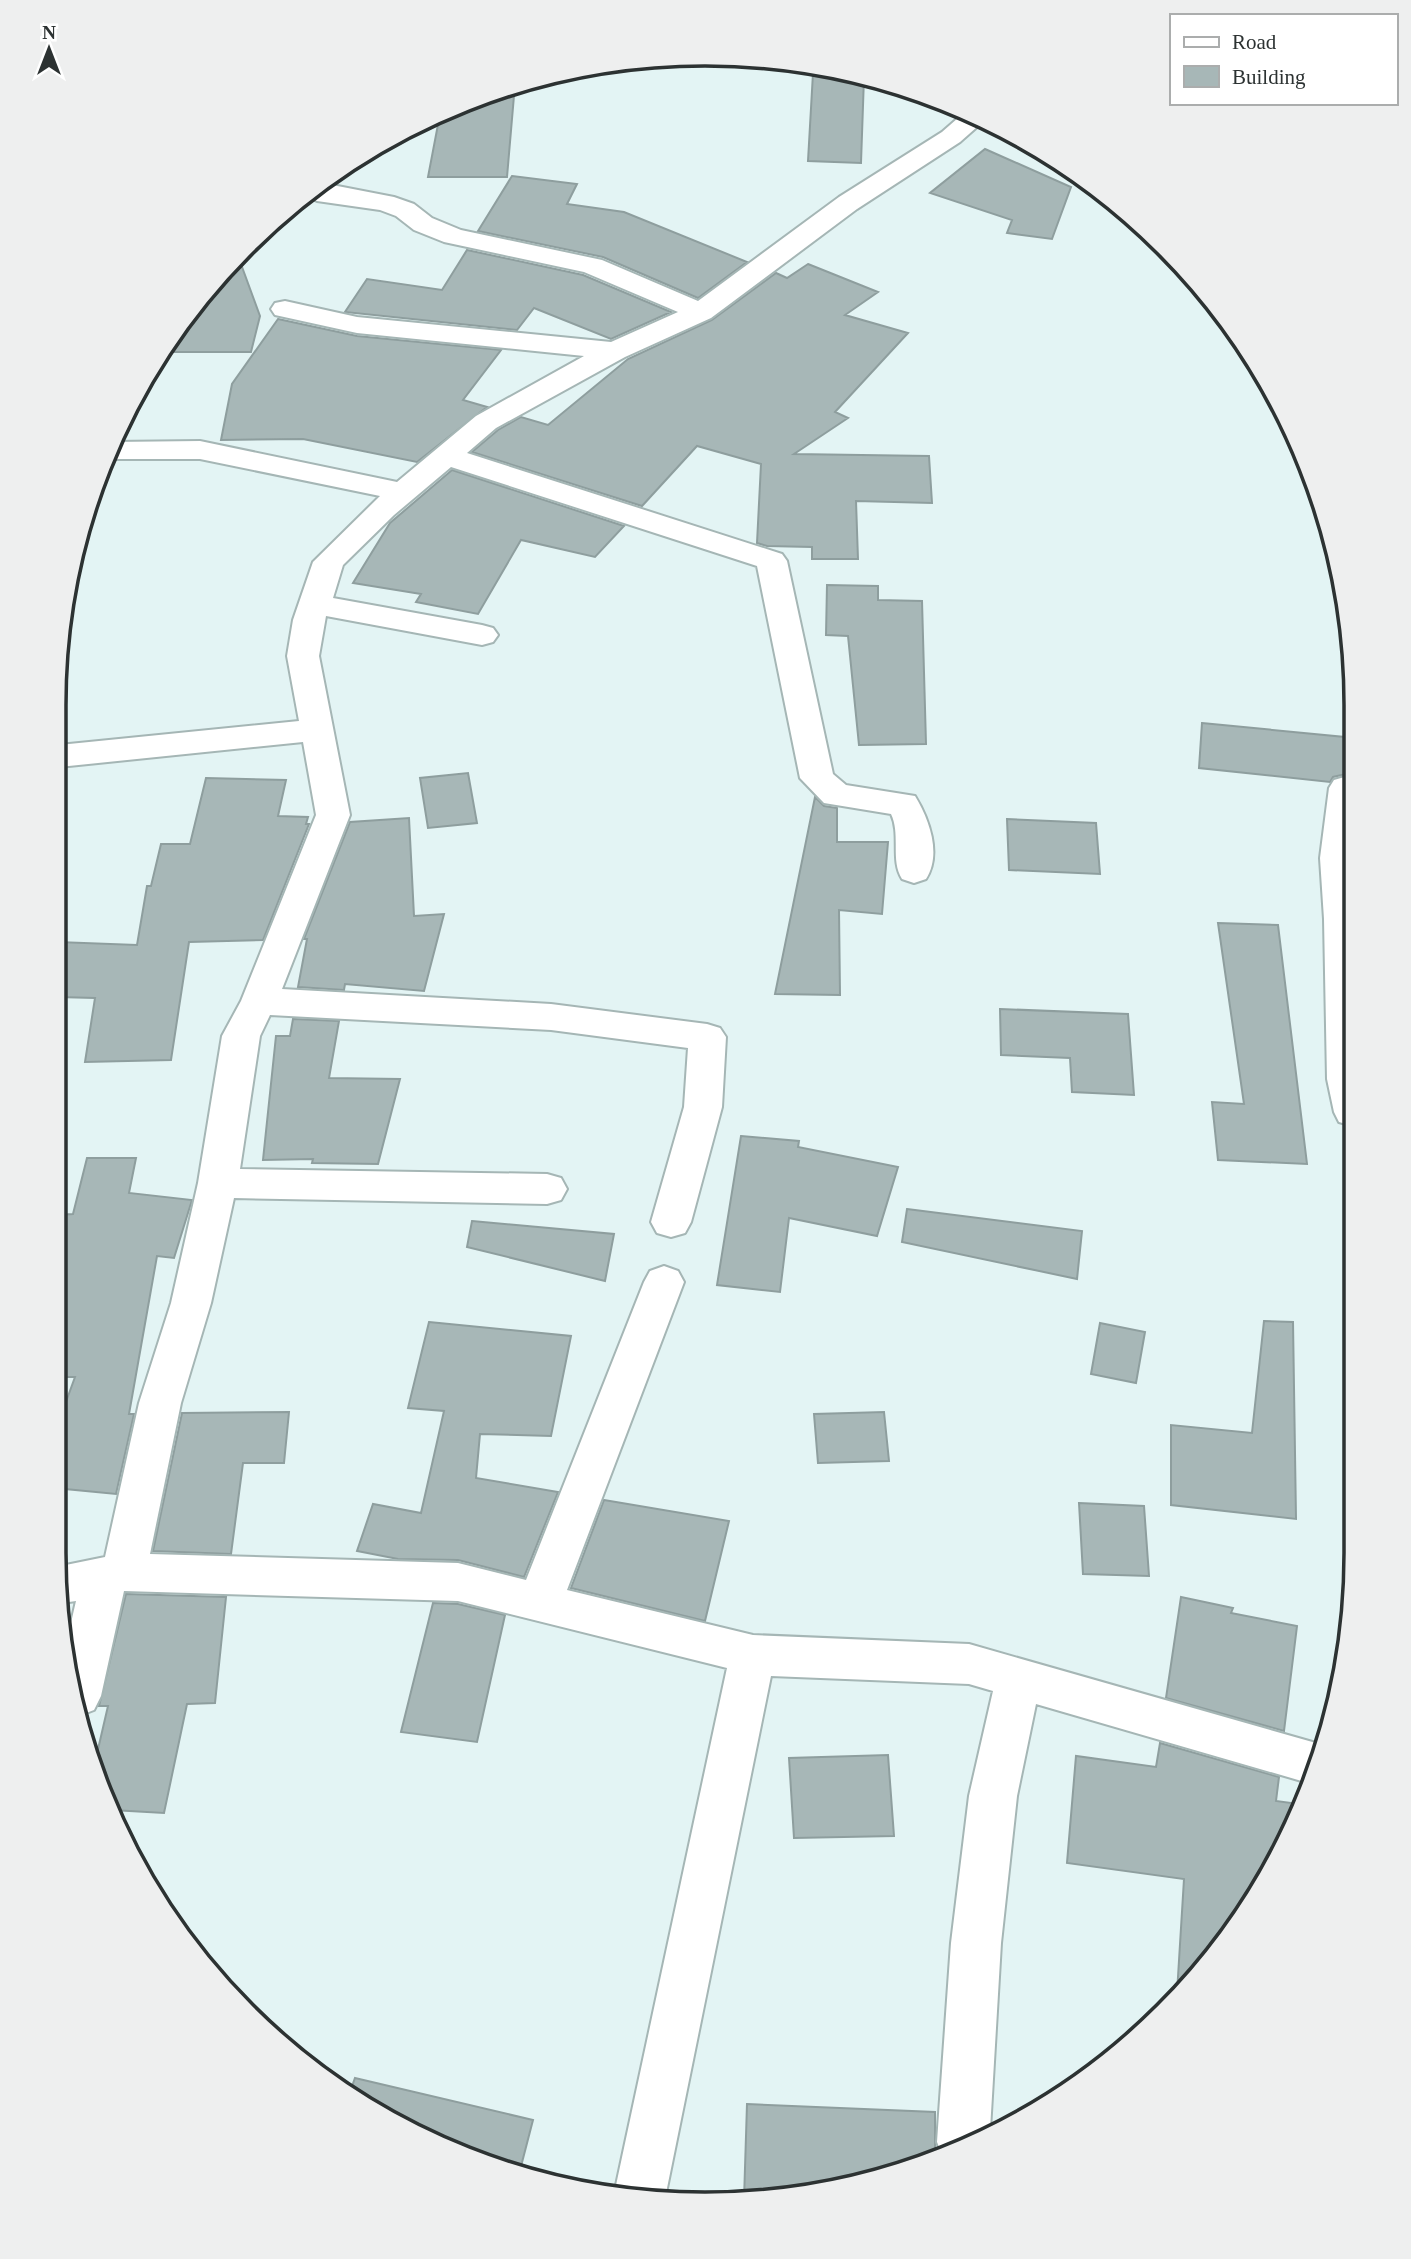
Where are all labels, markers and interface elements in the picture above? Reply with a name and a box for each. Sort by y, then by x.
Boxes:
north arrow [14,14,84,84]
legend [1170,14,1397,105]
text: N [42,22,56,43]
text: Road [1232,30,1277,54]
text: Building [1232,65,1306,89]

